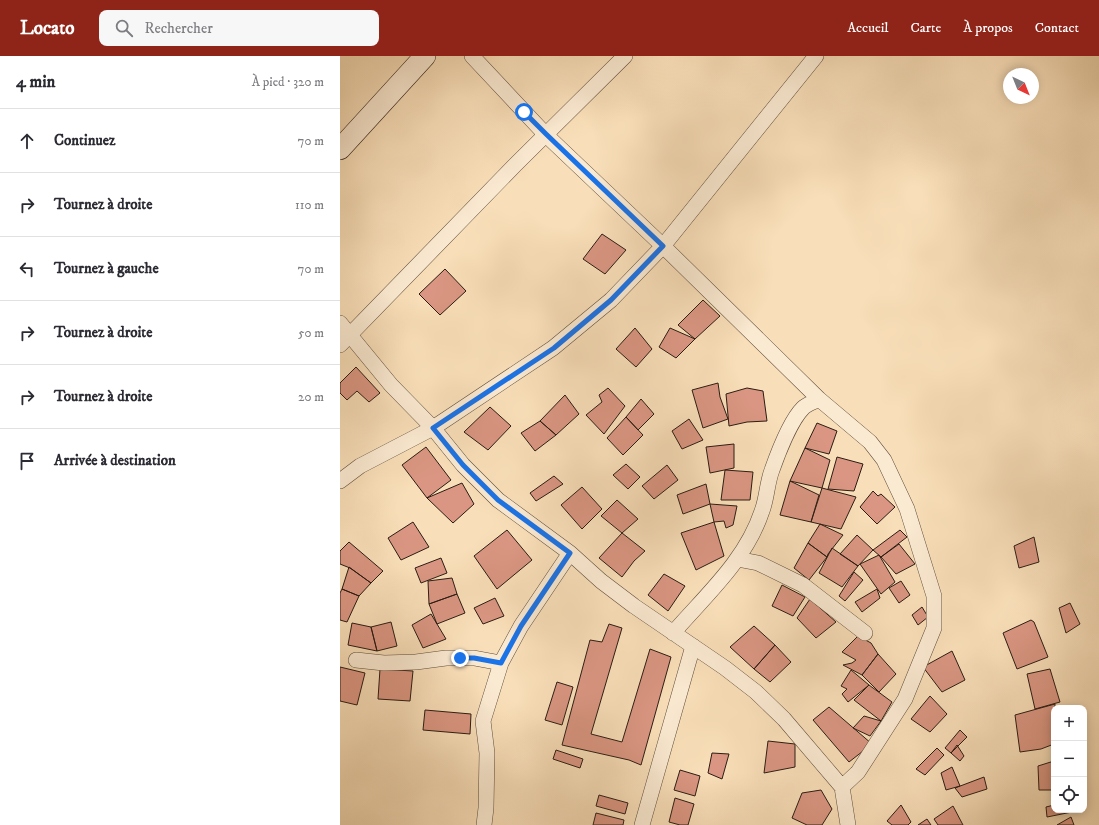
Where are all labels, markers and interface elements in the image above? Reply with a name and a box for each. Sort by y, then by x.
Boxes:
search box [99,10,379,46]
text: Locato [20,17,75,40]
icon: search [113,17,135,39]
text: Rechercher [145,19,213,38]
text: Accueil [847,19,889,37]
text: Carte [911,19,941,37]
text: À propos [963,19,1013,37]
text: Contact [1035,19,1079,37]
north arrow [1003,68,1039,104]
text: 4 min [16,71,55,93]
text: À pied · 320 m [252,74,324,90]
route start [515,103,533,121]
icon: ahead [16,130,38,152]
text: Continuez [54,131,115,150]
text: 70 m [298,133,324,149]
icon: right [16,194,38,216]
text: Tournez à droite [54,195,152,214]
text: 110 m [295,197,324,213]
icon: left [16,258,38,280]
text: Tournez à gauche [54,259,159,278]
text: 70 m [298,261,324,277]
icon: right [16,322,38,344]
text: Tournez à droite [54,323,152,342]
text: 50 m [298,325,324,341]
icon: right [16,386,38,408]
text: Tournez à droite [54,387,152,406]
text: 20 m [298,389,324,405]
icon: arrive [16,450,38,472]
text: Arrivée à destination [54,451,176,470]
route end [451,649,469,667]
map controls [1051,705,1087,813]
button: + [1051,705,1087,741]
button: − [1051,741,1087,777]
button: locate [1051,777,1087,813]

